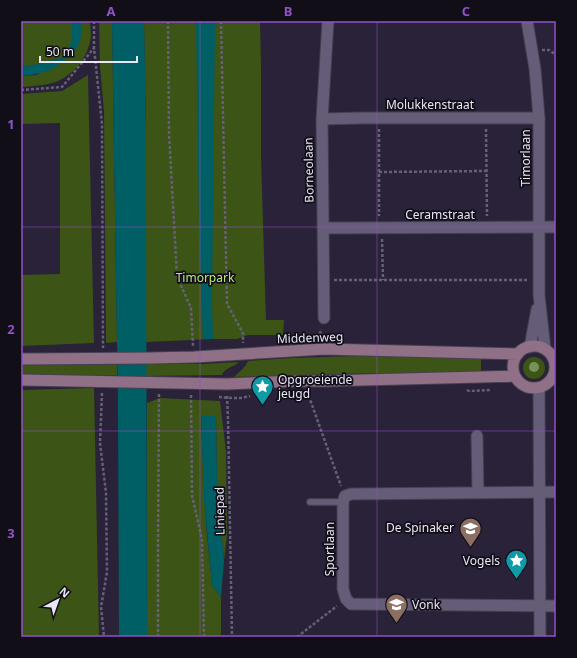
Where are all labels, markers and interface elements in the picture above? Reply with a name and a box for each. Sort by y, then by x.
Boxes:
text: A [107,2,116,20]
text: B [284,2,292,20]
text: C [462,2,470,20]
scale bar [40,38,137,64]
text: 50 m [46,43,74,60]
street label: Molukkenstraat [386,96,475,113]
text: 1 [7,115,15,133]
street label: Timorlaan [517,129,534,187]
street label: Borneolaan [299,137,318,203]
street label: Ceramstraat [405,206,475,223]
park label: Timorpark [176,269,235,286]
text: 2 [7,320,15,338]
street label: Middenweg [276,328,344,347]
place label: Opgroeiende jeugd [277,371,353,402]
place icon: Opgroeiende jeugd [249,374,275,407]
street label: Liniepad [211,487,228,535]
school or university icon: De Spinaker [457,515,483,548]
place label: De Spinaker [386,519,454,536]
street label: Sportlaan [321,522,338,576]
text: 3 [7,524,15,542]
place icon: Vogels [503,548,529,581]
place label: Vogels [463,552,500,569]
north arrow [38,580,78,620]
text: N [57,583,73,601]
school or university icon: Vonk [383,592,409,625]
place label: Vonk [412,596,441,613]

